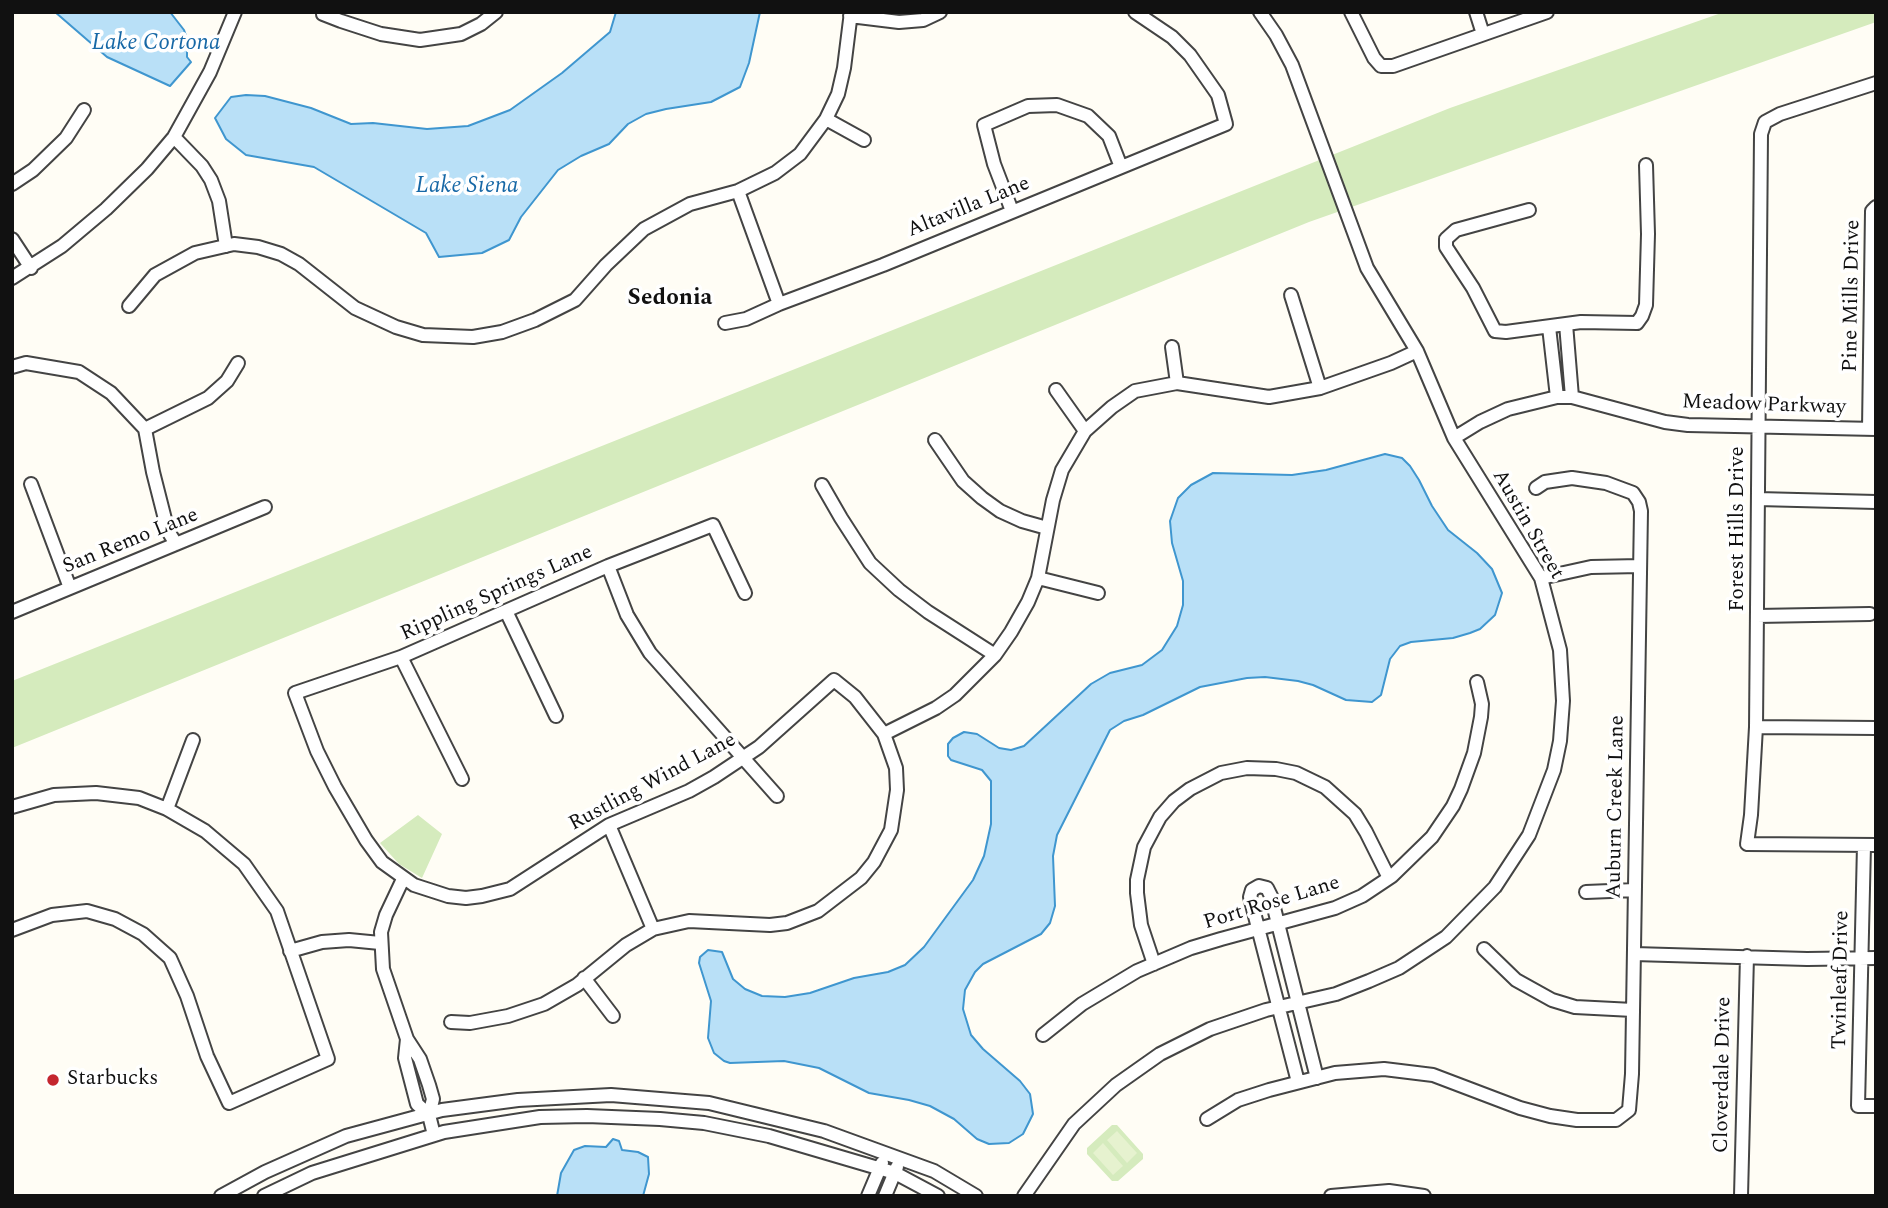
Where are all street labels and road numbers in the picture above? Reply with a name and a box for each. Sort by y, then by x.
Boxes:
street label: Altavilla Lane [904,172,1034,244]
street label: Pine Mills Drive [1839,220,1867,372]
street label: Meadow Parkway [1682,391,1846,421]
street label: Forest Hills Drive [1726,446,1752,612]
street label: Austin Street [1485,466,1569,584]
street label: San Remo Lane [60,503,202,581]
street label: Rippling Springs Lane [397,540,597,648]
street label: Auburn Creek Lane [1603,715,1631,899]
street label: Rustling Wind Lane [565,728,741,838]
street label: Port Rose Lane [1201,871,1343,937]
street label: Twinleaf Drive [1828,910,1856,1050]
street label: Cloverdale Drive [1710,997,1738,1153]

